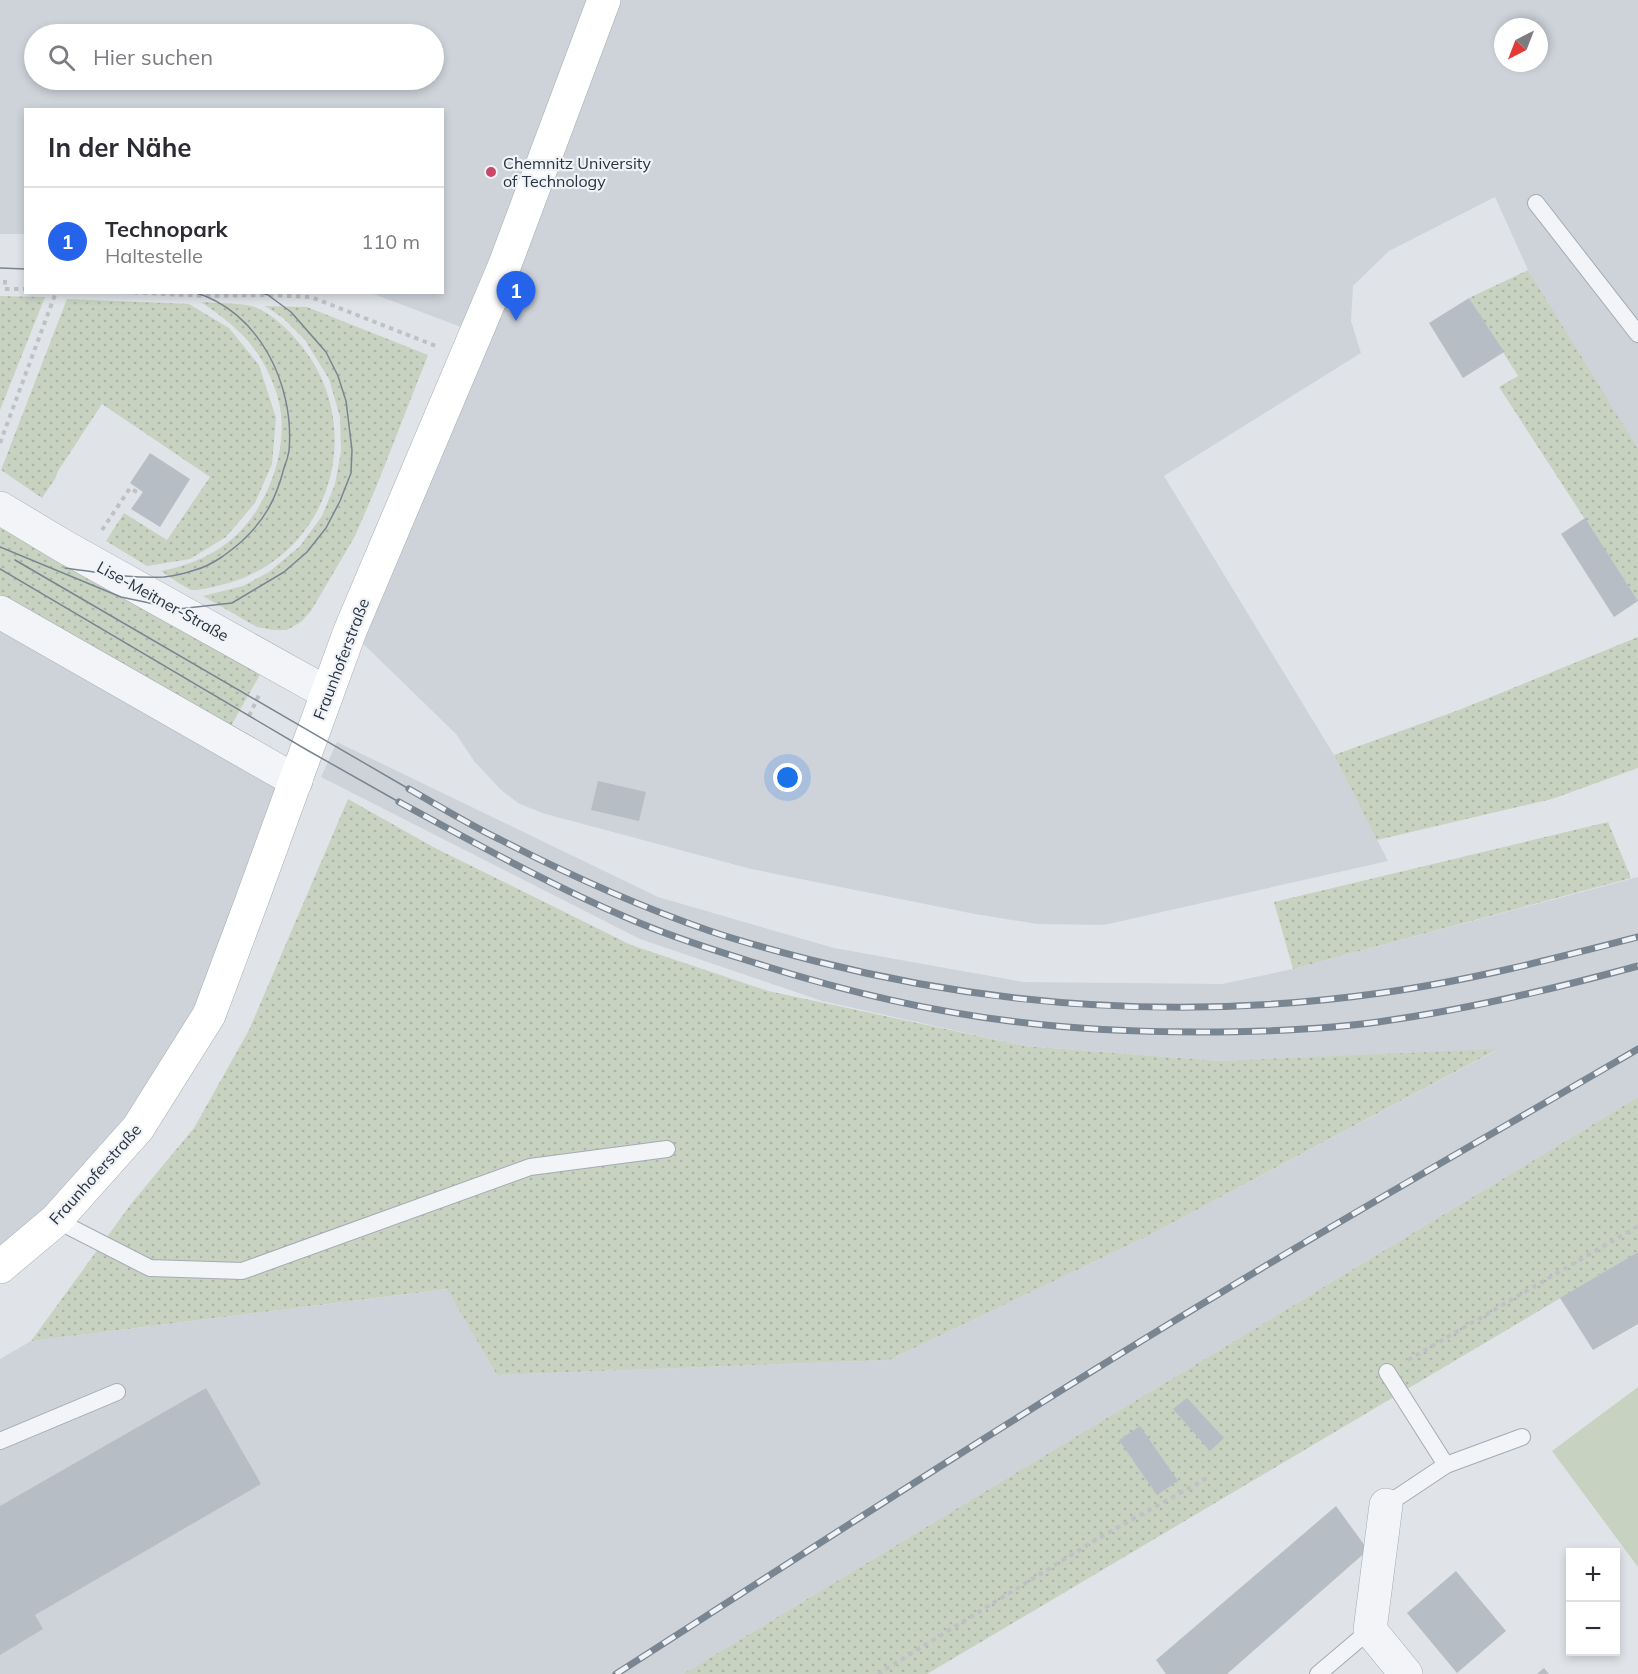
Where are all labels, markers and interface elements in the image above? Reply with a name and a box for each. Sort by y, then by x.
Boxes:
north arrow [1494,18,1548,72]
search box [24,24,444,90]
icon: search [45,41,78,74]
text: Hier suchen [93,43,213,71]
text: In der Nähe [48,131,192,164]
place label: Chemnitz University of Technology [503,153,651,191]
marker: Chemnitz University of Technology [484,165,498,179]
text: Technopark [105,215,228,243]
text: 1 [62,229,74,254]
text: 110 m [361,229,420,254]
text: Haltestelle [105,243,203,268]
pin: 1 [496,272,536,321]
street label: Lise-Meitner-Straße [94,556,232,646]
street label: Fraunhoferstraße [309,595,373,723]
your location [773,763,802,792]
street label: Fraunhoferstraße [45,1120,145,1228]
map controls [1566,1548,1620,1656]
button: + [1566,1548,1620,1602]
button: − [1566,1602,1620,1656]

